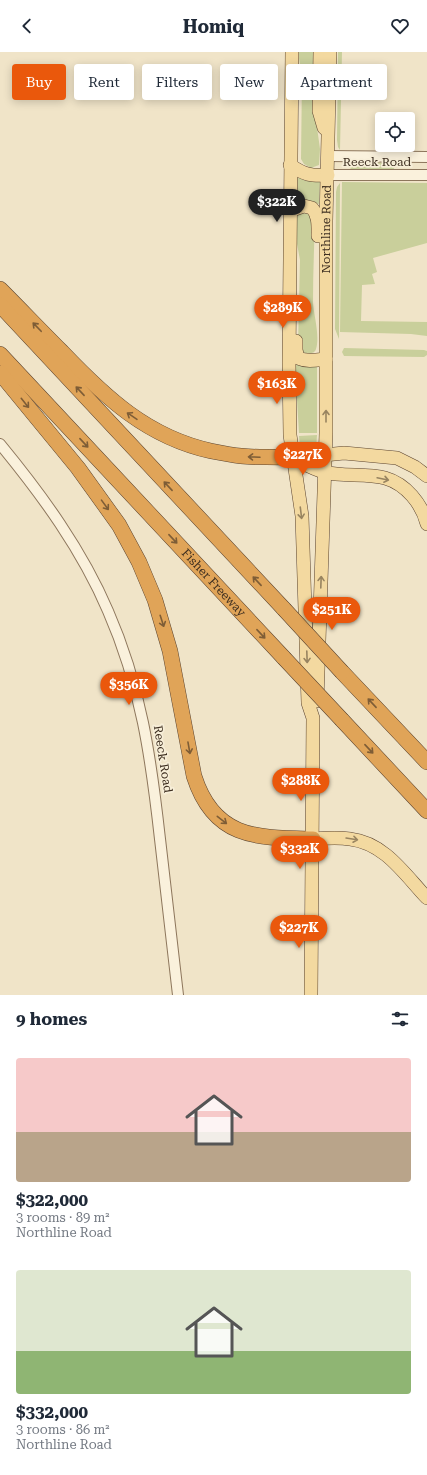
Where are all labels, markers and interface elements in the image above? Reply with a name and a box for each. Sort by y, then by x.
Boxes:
icon: back [16,15,38,37]
icon: heart [389,15,411,37]
text: Homiq [183,16,244,37]
chip: Buy [12,64,66,100]
chip: Rent [74,64,134,100]
chip: Filters [142,64,212,100]
chip: New [220,64,278,100]
chip: Apartment [286,64,387,100]
map controls [375,112,415,152]
button: locate [375,112,415,152]
street label: Reeck Road [343,155,411,169]
street label: Northline Road [319,184,334,273]
pin: $322K [249,189,305,223]
text: $322K [257,194,297,209]
pin: $289K [255,295,311,329]
text: $289K [263,300,303,315]
one-way arrow [33,322,42,332]
pin: $163K [249,371,305,405]
text: $163K [257,376,297,391]
one-way arrow [76,386,85,396]
one-way arrow [21,397,30,408]
one-way arrow [322,410,330,423]
one-way arrow [127,412,138,420]
one-way arrow [79,438,88,448]
pin: $227K [275,442,331,476]
text: $227K [283,447,323,462]
one-way arrow [248,453,261,461]
one-way arrow [376,475,389,483]
one-way arrow [164,481,173,491]
one-way arrow [101,499,109,510]
one-way arrow [297,506,305,519]
one-way arrow [168,533,177,544]
street label: Fisher Freeway [179,546,249,620]
one-way arrow [252,576,262,586]
one-way arrow [317,576,325,589]
pin: $251K [304,597,360,631]
text: $251K [312,602,352,617]
one-way arrow [159,615,166,628]
one-way arrow [256,629,266,639]
one-way arrow [303,650,310,663]
pin: $356K [101,672,157,706]
text: $356K [109,677,149,692]
one-way arrow [367,698,376,708]
street label: Reeck Road [151,724,175,794]
one-way arrow [185,741,193,754]
one-way arrow [364,744,373,754]
pin: $288K [273,768,329,802]
text: $288K [281,773,321,788]
one-way arrow [217,816,228,824]
one-way arrow [345,835,358,843]
pin: $332K [272,836,328,870]
text: $332K [280,841,320,856]
pin: $227K [271,915,327,949]
text: $227K [279,920,319,935]
icon: filters [389,1008,411,1030]
text: 9 homes [16,1009,87,1029]
icon: home [178,1084,250,1156]
text: $322,000 [16,1190,88,1210]
text: 3 rooms · 89 m² [16,1210,110,1225]
text: Northline Road [16,1225,112,1240]
icon: home [178,1296,250,1368]
text: $332,000 [16,1402,88,1422]
text: 3 rooms · 86 m² [16,1422,110,1437]
text: Northline Road [16,1437,112,1452]

